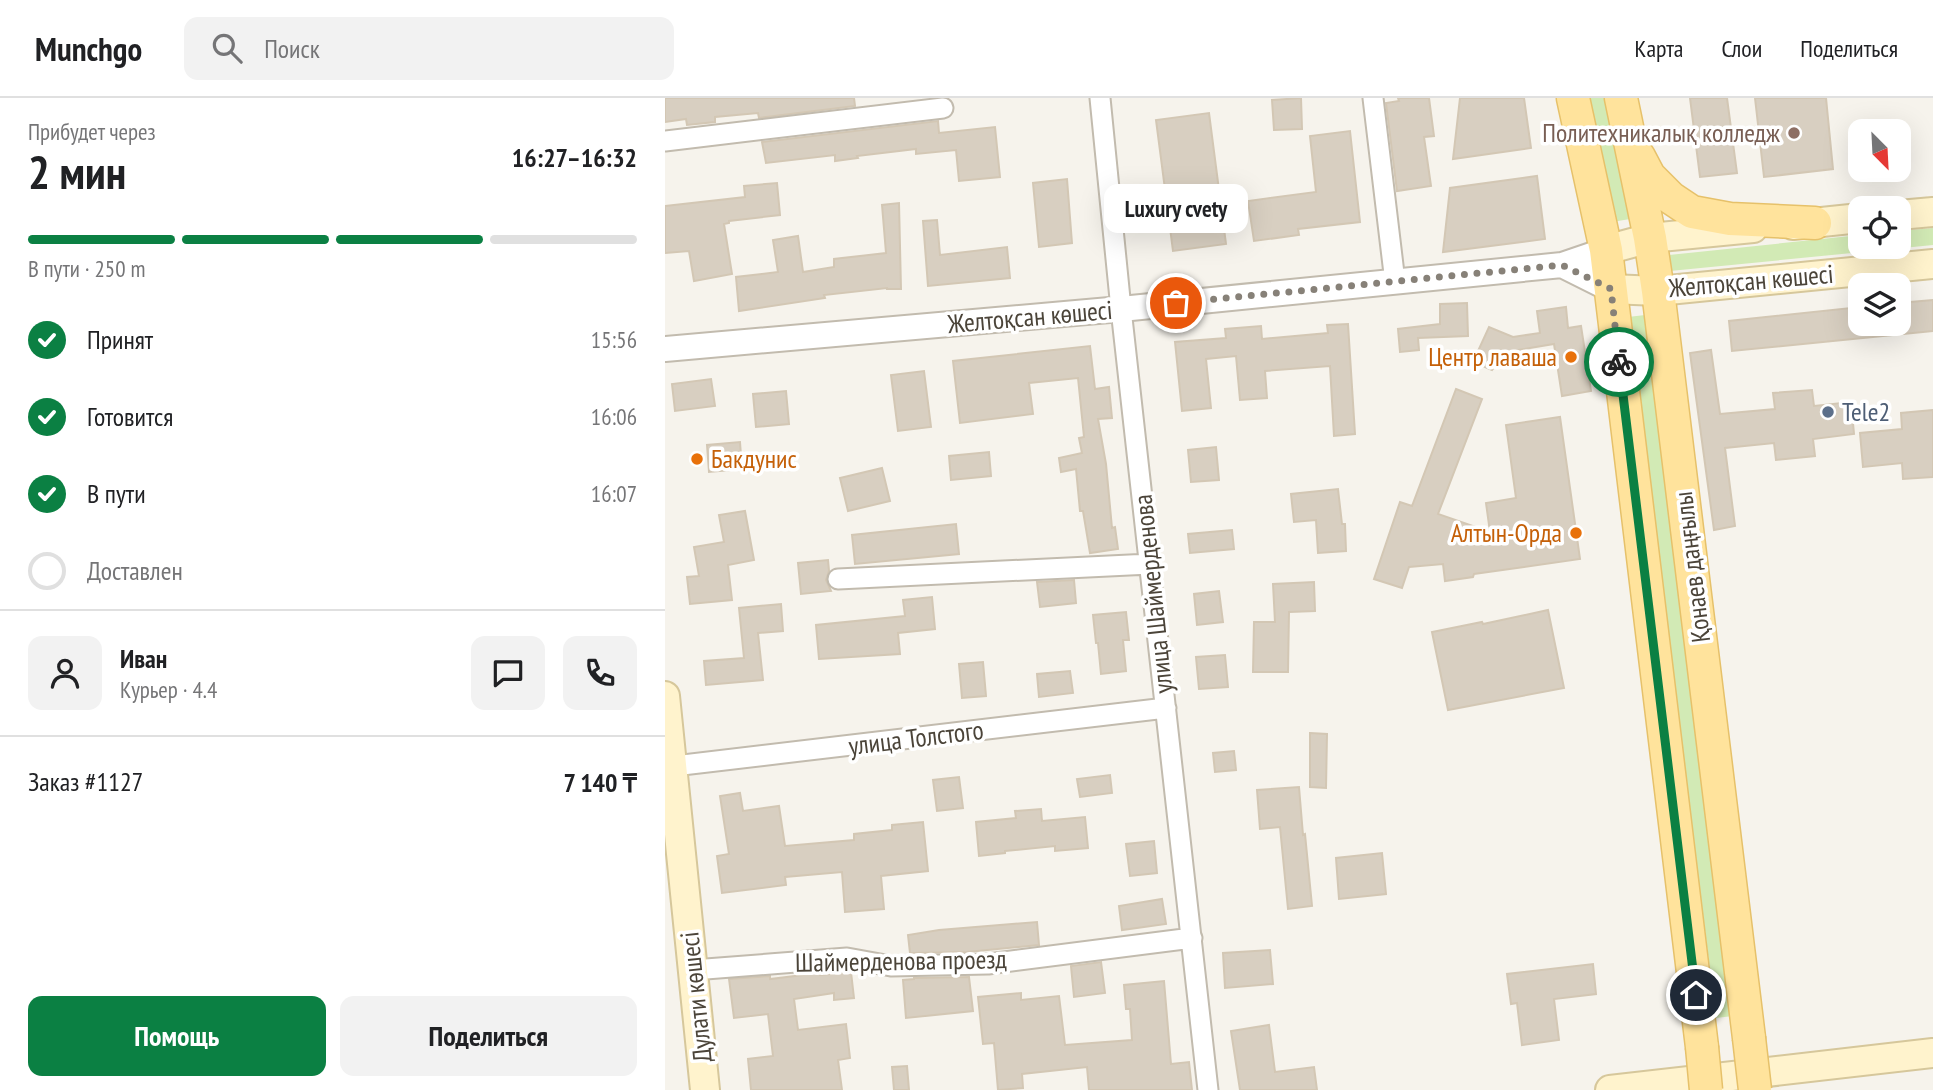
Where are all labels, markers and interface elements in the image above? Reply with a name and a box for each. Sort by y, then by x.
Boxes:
search box [184,17,674,80]
text: Munchgo [35,27,142,70]
icon: search [208,29,246,67]
text: Поиск [264,32,320,65]
text: Карта [1635,33,1683,64]
text: Слои [1721,33,1762,64]
text: Поделиться [1800,33,1898,64]
place label: Политехникалық колледж [1542,116,1780,149]
text: Прибудет через [28,117,156,146]
north arrow [1848,119,1911,182]
map controls [1848,119,1911,336]
marker: Политехникалық колледж [1786,125,1802,141]
text: 16:27–16:32 [512,141,637,174]
text: 2 мин [28,142,126,202]
callout: Luxury cvety [1104,184,1248,233]
text: Luxury cvety [1125,194,1227,223]
button: locate [1848,196,1911,259]
text: В пути · 250 m [28,254,145,283]
street label: Желтоқсан көшесі [1666,257,1835,304]
pin [1146,273,1206,333]
button: layers [1848,273,1911,336]
icon: bag [1157,284,1195,322]
street label: Желтоқсан көшесі [945,293,1114,340]
icon: check [28,321,66,359]
text: Принят [87,323,153,356]
text: 15:56 [591,325,637,354]
courier [1584,327,1654,397]
place label: Центр лаваша [1428,340,1557,373]
icon: bike [1600,343,1638,381]
marker: Центр лаваша [1563,349,1579,365]
place label: Tele2 [1842,395,1890,428]
icon: check [28,398,66,436]
text: Готовится [87,400,173,433]
text: 16:06 [591,402,637,431]
marker: Tele2 [1820,404,1836,420]
place label: Бакдунис [711,442,797,475]
marker: Бакдунис [689,451,705,467]
icon: check [28,475,66,513]
text: В пути [87,477,146,510]
text: 16:07 [591,479,637,508]
street label: Қонаев даңғылы [1666,490,1717,644]
street label: улица Шаймерденова [1126,493,1179,695]
place label: Алтын-Орда [1451,516,1562,549]
marker: Алтын-Орда [1568,525,1584,541]
text: Доставлен [87,554,183,587]
button: person [28,636,102,710]
button: chat [471,636,545,710]
button: phone [563,636,637,710]
text: Иван [120,642,167,675]
text: Курьер · 4.4 [120,675,217,704]
street label: улица Толстого [847,713,985,762]
text: Заказ #1127 [28,765,143,798]
text: 7 140 ₸ [564,766,637,799]
street label: Дулати көшесі [672,930,719,1064]
street label: Шаймерденова проезд [795,942,1007,979]
pin [1666,965,1726,1025]
icon: home [1677,976,1715,1014]
button: Помощь [28,996,326,1076]
button: Поделиться [340,996,637,1076]

